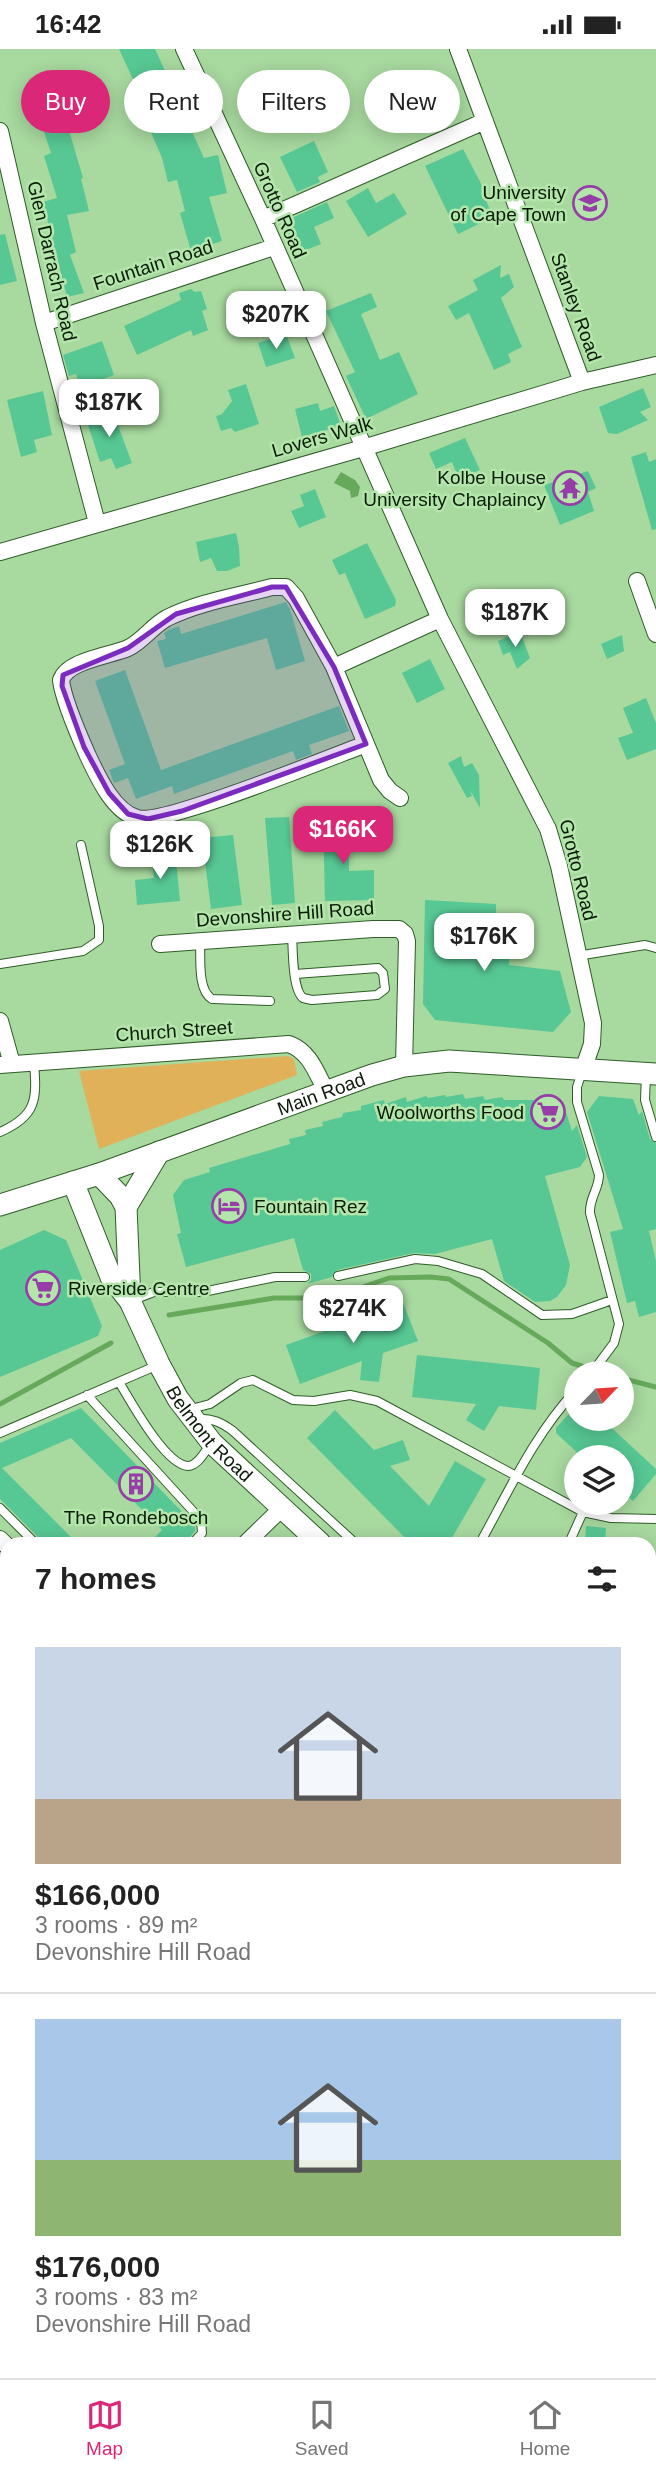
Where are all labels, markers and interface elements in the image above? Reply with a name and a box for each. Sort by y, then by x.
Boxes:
text: 16:42 [35,9,102,39]
chip: Buy [21,70,110,133]
chip: Rent [124,70,223,133]
chip: Filters [237,70,350,133]
chip: New [364,70,460,133]
street label: Grotto Road [249,158,311,262]
street label: Glen Darrach Road [23,179,81,343]
place label: University of Cape Town [450,182,566,225]
school or university icon: University of Cape Town [571,184,609,222]
street label: Fountain Road [90,236,216,294]
street label: Stanley Road [547,250,605,364]
pin: $207K [227,292,325,351]
text: $207K [242,301,310,327]
pin: $187K [60,379,158,439]
text: $187K [75,389,143,415]
street label: Lovers Walk [269,412,375,461]
place label: Kolbe House University Chaplaincy [363,467,546,510]
temple icon: Kolbe House University Chaplaincy [551,469,589,507]
pin: $187K [466,589,564,649]
text: $187K [481,599,549,625]
pin: $166K [294,807,392,866]
text: $166K [309,816,377,842]
street label: Grotto Road [555,817,601,923]
pin: $126K [111,821,209,881]
text: $126K [126,831,194,857]
street label: Devonshire Hill Road [195,897,375,931]
pin: $176K [435,913,533,973]
text: $176K [450,923,518,949]
street label: Church Street [115,1016,234,1046]
street label: Main Road [274,1068,368,1119]
supermarket icon: Woolworths Food [529,1093,567,1131]
place label: Woolworths Food [377,1102,524,1123]
hotel icon: Fountain Rez [210,1187,248,1225]
place label: Fountain Rez [254,1196,367,1217]
supermarket icon: Riverside Centre [24,1269,62,1307]
place label: Riverside Centre [68,1278,210,1299]
pin: $274K [304,1285,402,1345]
text: $274K [319,1295,387,1321]
north arrow [564,1361,634,1431]
map controls [564,1361,634,1515]
street label: Belmont Road [162,1382,257,1486]
button: layers [564,1445,634,1515]
building icon: The Rondebosch [117,1465,155,1503]
place label: The Rondebosch [64,1507,208,1528]
icon: filters [583,1560,621,1598]
text: 7 homes [35,1562,157,1595]
icon: home [265,1693,391,1819]
text: $166,000 [35,1878,160,1911]
text: 3 rooms · 89 m² [35,1912,197,1938]
text: Devonshire Hill Road [35,1939,251,1965]
icon: home [265,2065,391,2191]
text: $176,000 [35,2250,160,2283]
text: 3 rooms · 83 m² [35,2284,197,2310]
text: Devonshire Hill Road [35,2311,251,2337]
tab: Map [86,2396,124,2460]
tab: Saved [295,2396,349,2460]
tab: Home [520,2396,570,2460]

